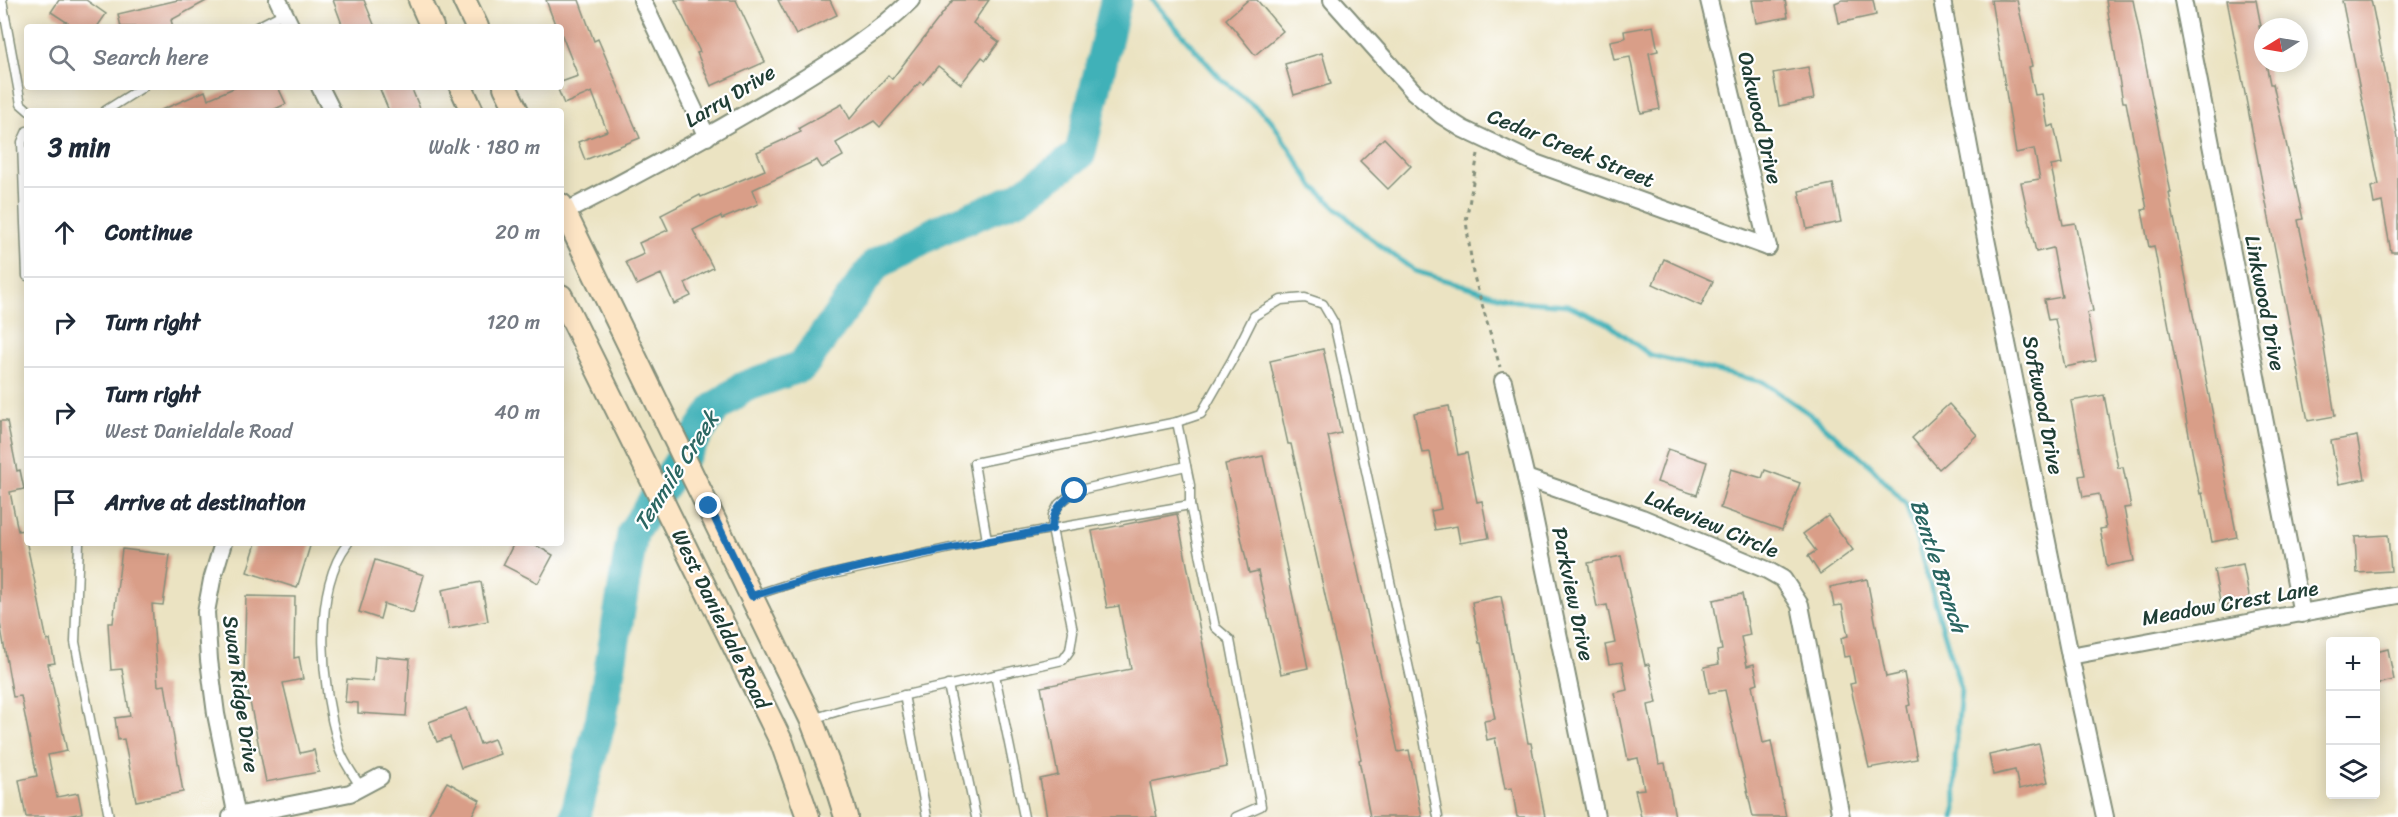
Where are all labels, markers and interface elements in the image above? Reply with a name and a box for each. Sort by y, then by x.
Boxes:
north arrow [2254,18,2308,72]
search box [24,24,564,90]
text: Search here [93,38,209,77]
icon: search [45,41,78,74]
street label: Oakwood Drive [1726,48,1794,188]
street label: Larry Drive [677,54,783,138]
street label: Cedar Creek Street [1481,97,1661,199]
text: 3 min [48,124,110,170]
text: Walk · 180 m [429,130,540,165]
text: Continue [105,213,193,252]
text: 20 m [495,215,540,250]
icon: ahead [48,216,81,249]
street label: Linkwood Drive [2233,232,2297,374]
text: Turn right [105,303,200,342]
text: 120 m [487,305,540,340]
icon: right [48,306,81,339]
street label: Softwood Drive [2011,332,2075,478]
text: Turn right [105,375,200,414]
text: 40 m [494,395,540,430]
icon: right [48,396,81,429]
water label: Tenmile Creek [623,401,731,539]
text: West Danieldale Road [105,414,292,449]
route start [1061,477,1087,503]
street label: Lakeview Circle [1639,479,1785,569]
text: Arrive at destination [105,483,306,522]
icon: arrive [48,486,81,519]
route end [695,492,721,518]
water label: Bentle Branch [1899,494,1980,640]
street label: West Danieldale Road [661,522,782,717]
street label: Parkview Drive [1540,523,1606,665]
street label: Meadow Crest Lane [2139,569,2321,637]
street label: Swan Ridge Drive [211,613,271,775]
map controls [2326,637,2380,799]
button: + [2326,637,2380,691]
button: − [2326,691,2380,745]
button: layers [2326,745,2380,799]

